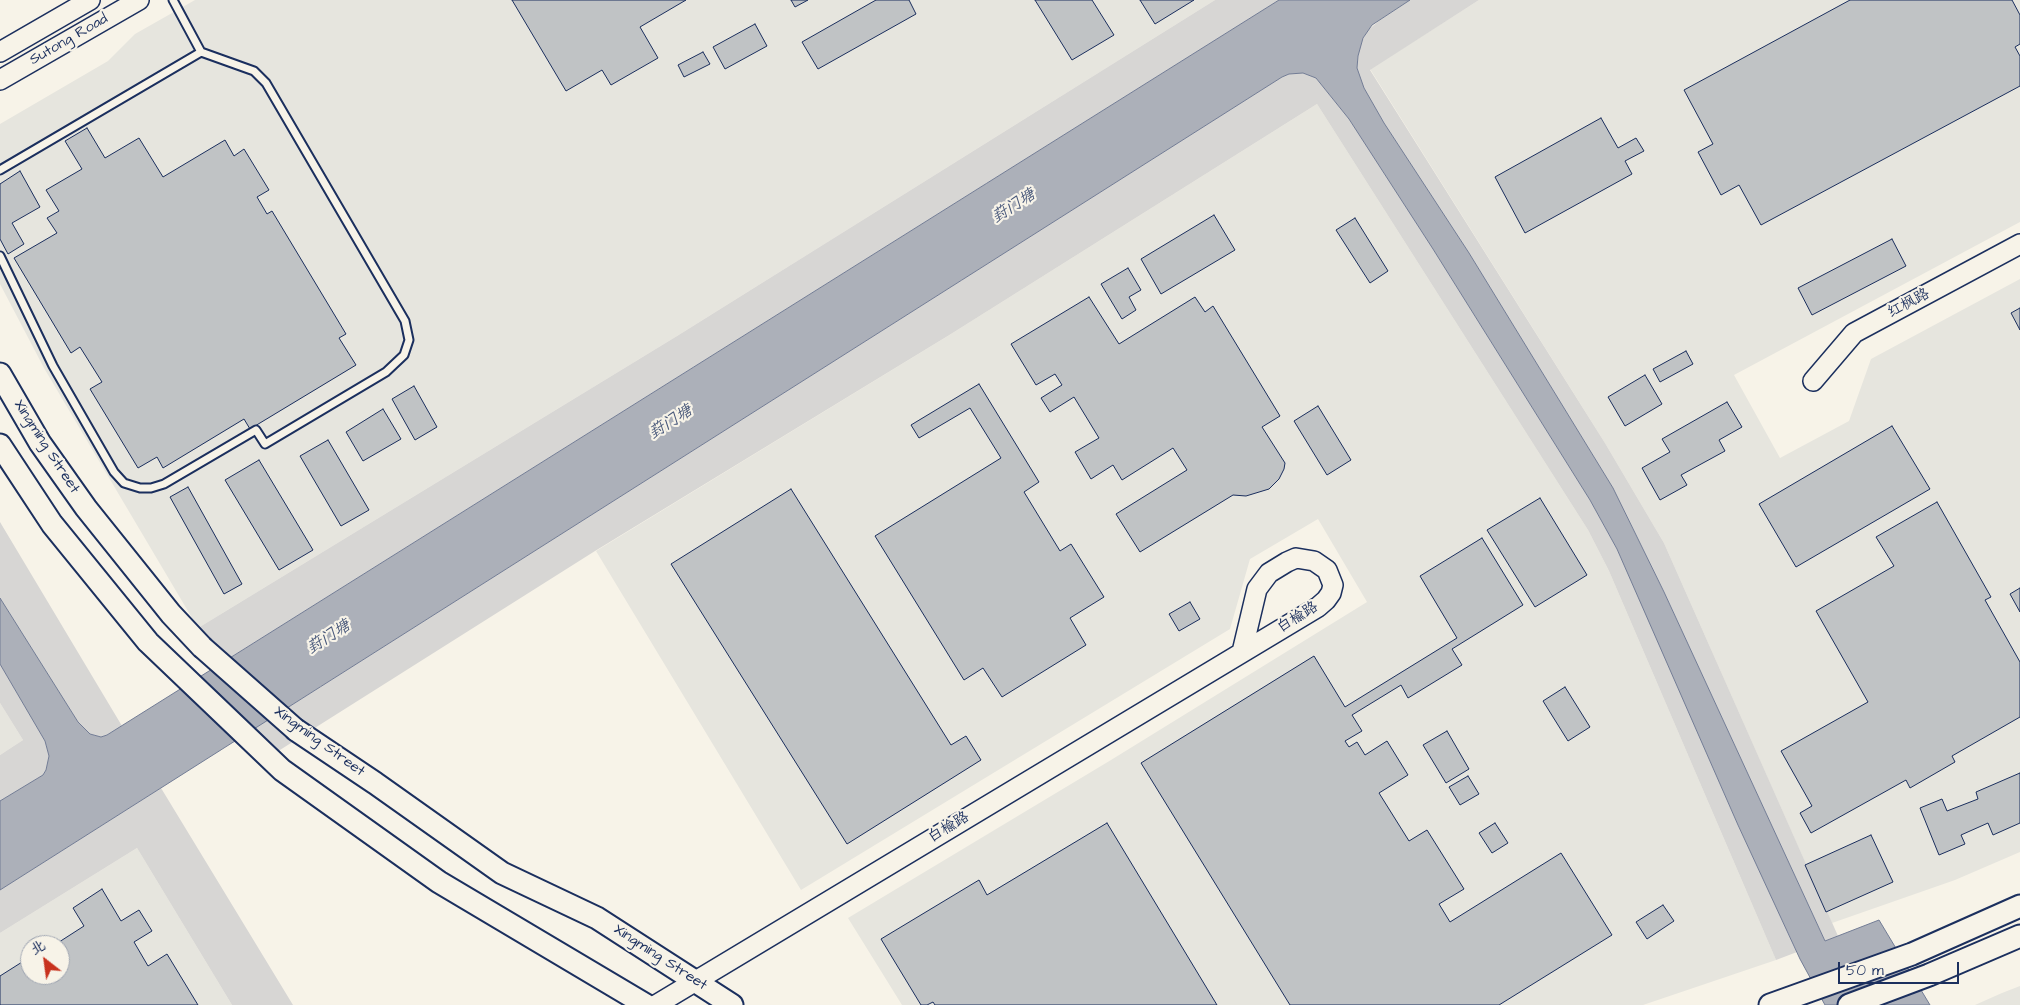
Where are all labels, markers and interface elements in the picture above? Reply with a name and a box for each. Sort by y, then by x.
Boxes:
street label: Sutong Road [27,10,111,70]
water label: 葑门塘 [989,186,1039,228]
street label: 红枫路 [1885,285,1933,323]
street label: Xingming Street [9,397,83,497]
water label: 葑门塘 [646,402,696,444]
street label: 白榆路 [1274,598,1322,638]
water label: 葑门塘 [304,617,354,659]
street label: Xingming Street [270,703,368,781]
street label: 白榆路 [925,809,973,847]
street label: Xingming Street [610,921,710,995]
north arrow [20,935,70,985]
text: 北 [27,936,49,960]
scale bar [1840,952,1961,984]
text: 50 m [1846,960,1884,981]

